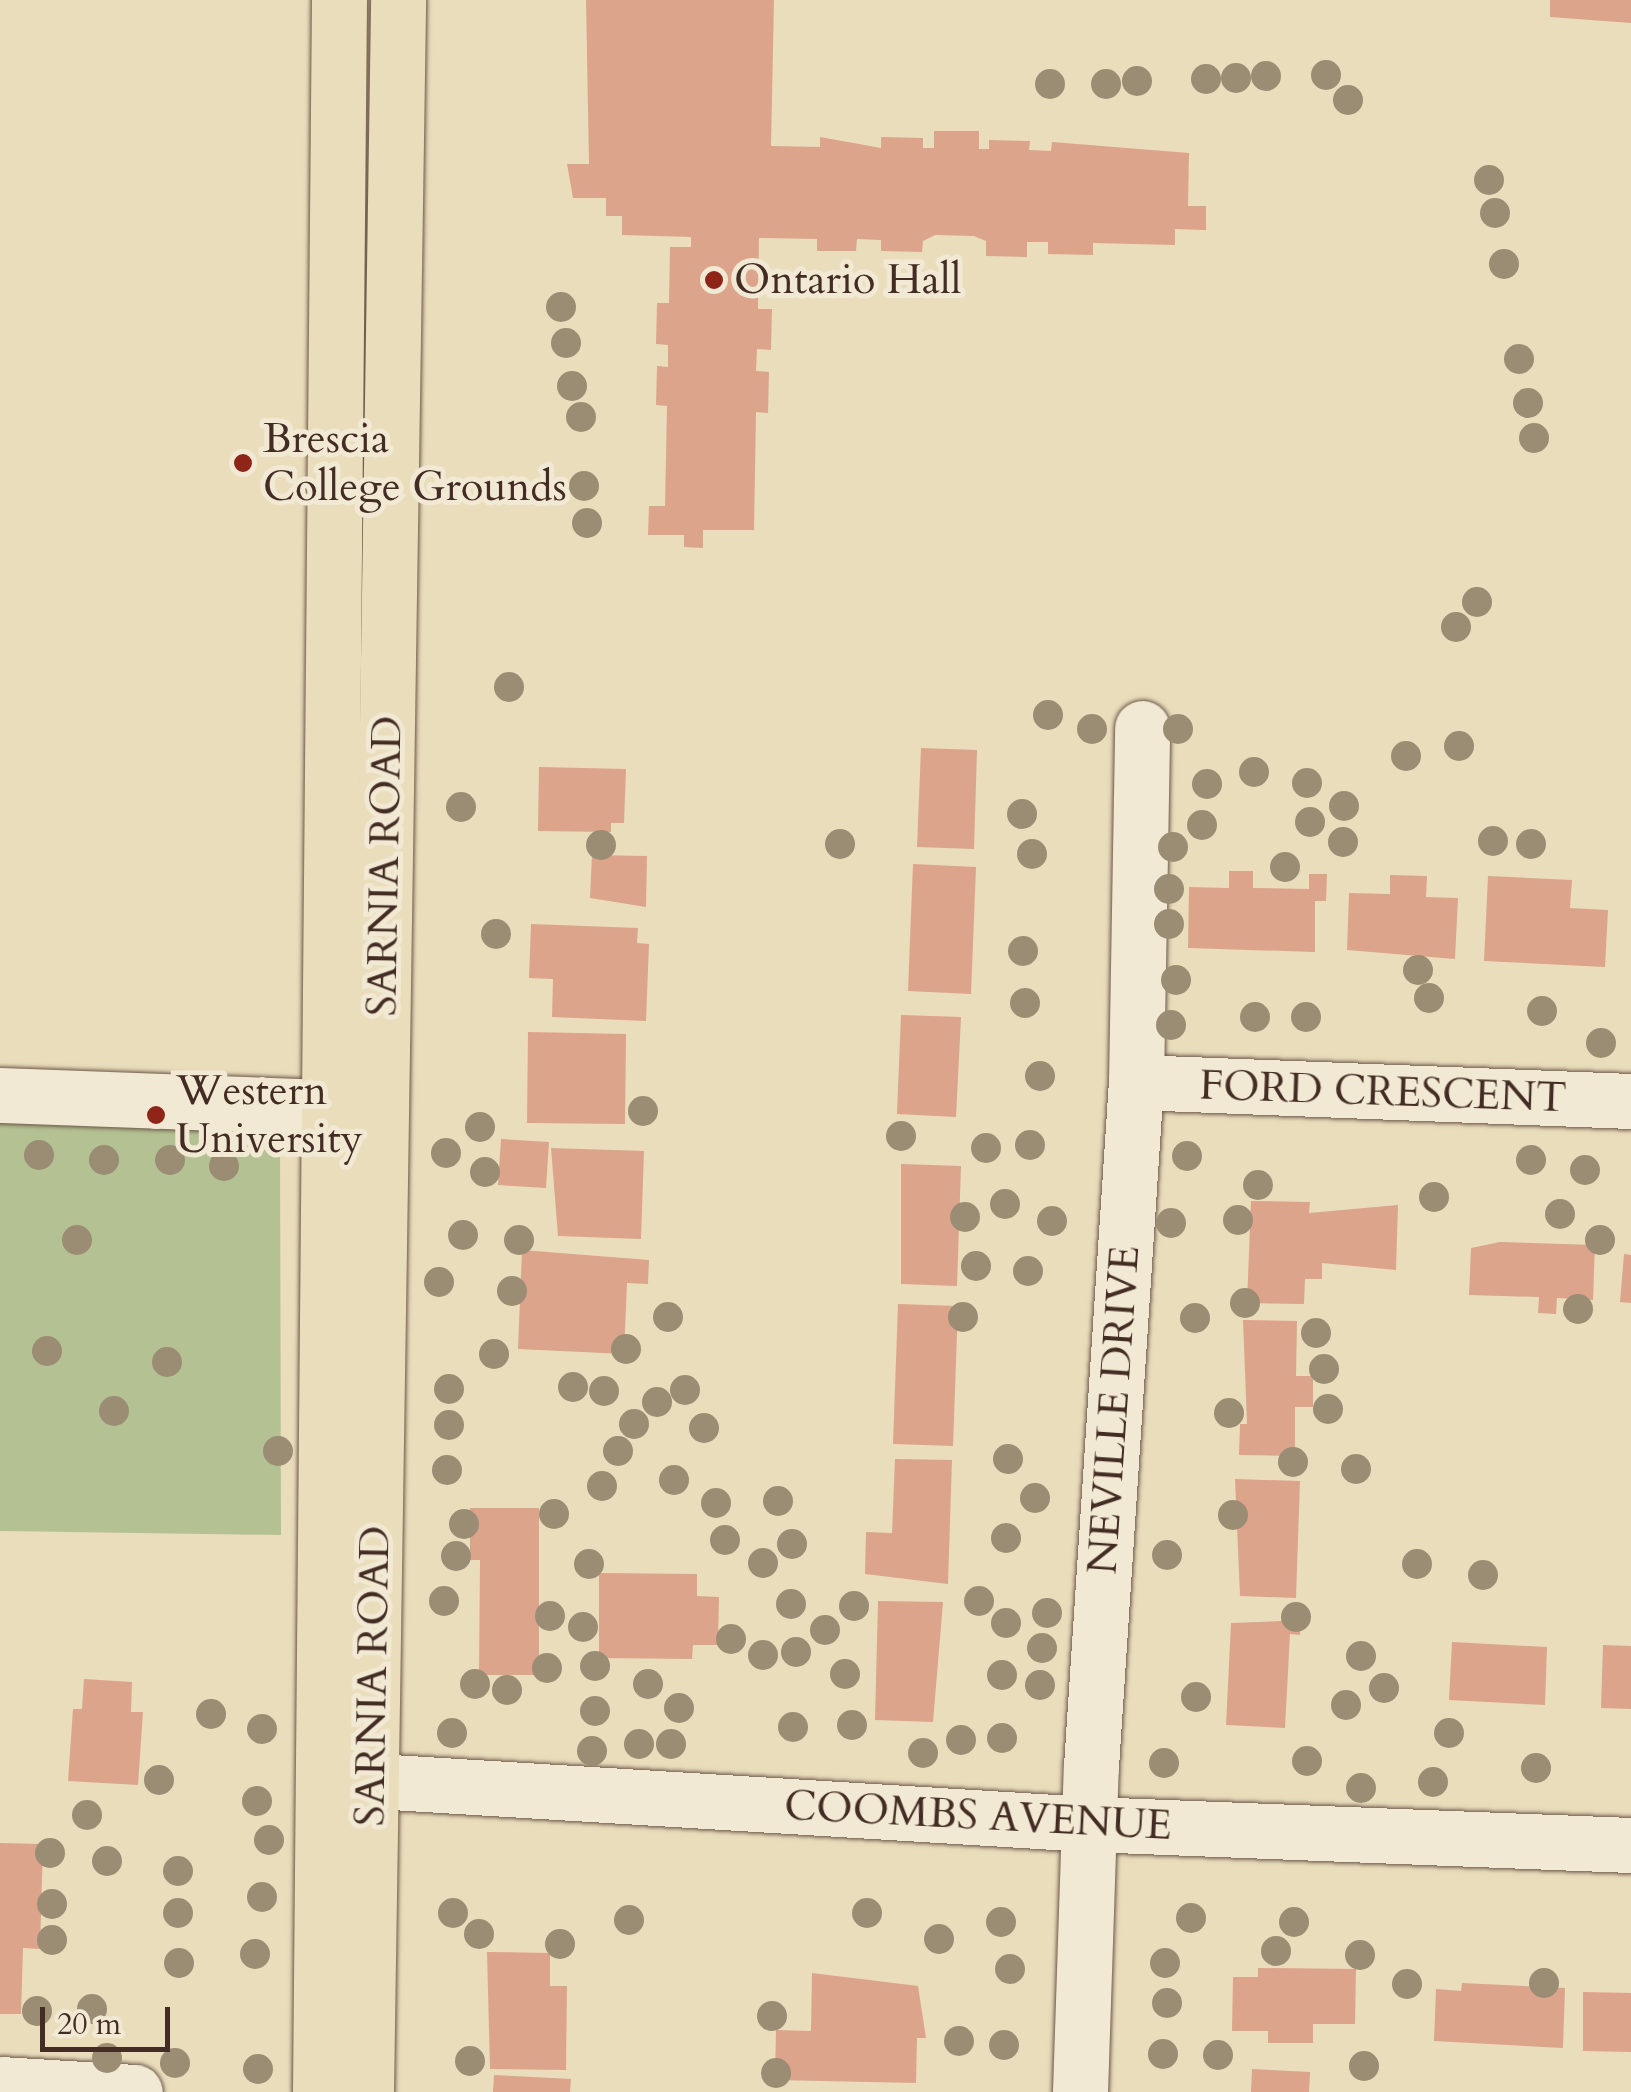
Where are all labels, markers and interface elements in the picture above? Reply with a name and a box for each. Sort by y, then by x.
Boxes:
place label: Ontario Hall [734,255,961,305]
marker: Ontario Hall [703,269,725,291]
place label: Brescia College Grounds [263,414,567,512]
marker: Brescia College Grounds [232,452,254,474]
street label: SARNIA ROAD [357,715,413,1017]
street label: FORD CRESCENT [1198,1060,1568,1124]
place label: Western University [176,1066,363,1164]
marker: Western University [145,1104,167,1126]
street label: NEVILLE DRIVE [1077,1244,1151,1576]
street label: SARNIA ROAD [345,1525,401,1827]
street label: COOMBS AVENUE [783,1781,1173,1851]
scale bar [45,1987,175,2049]
text: 20 m [57,2004,121,2045]

